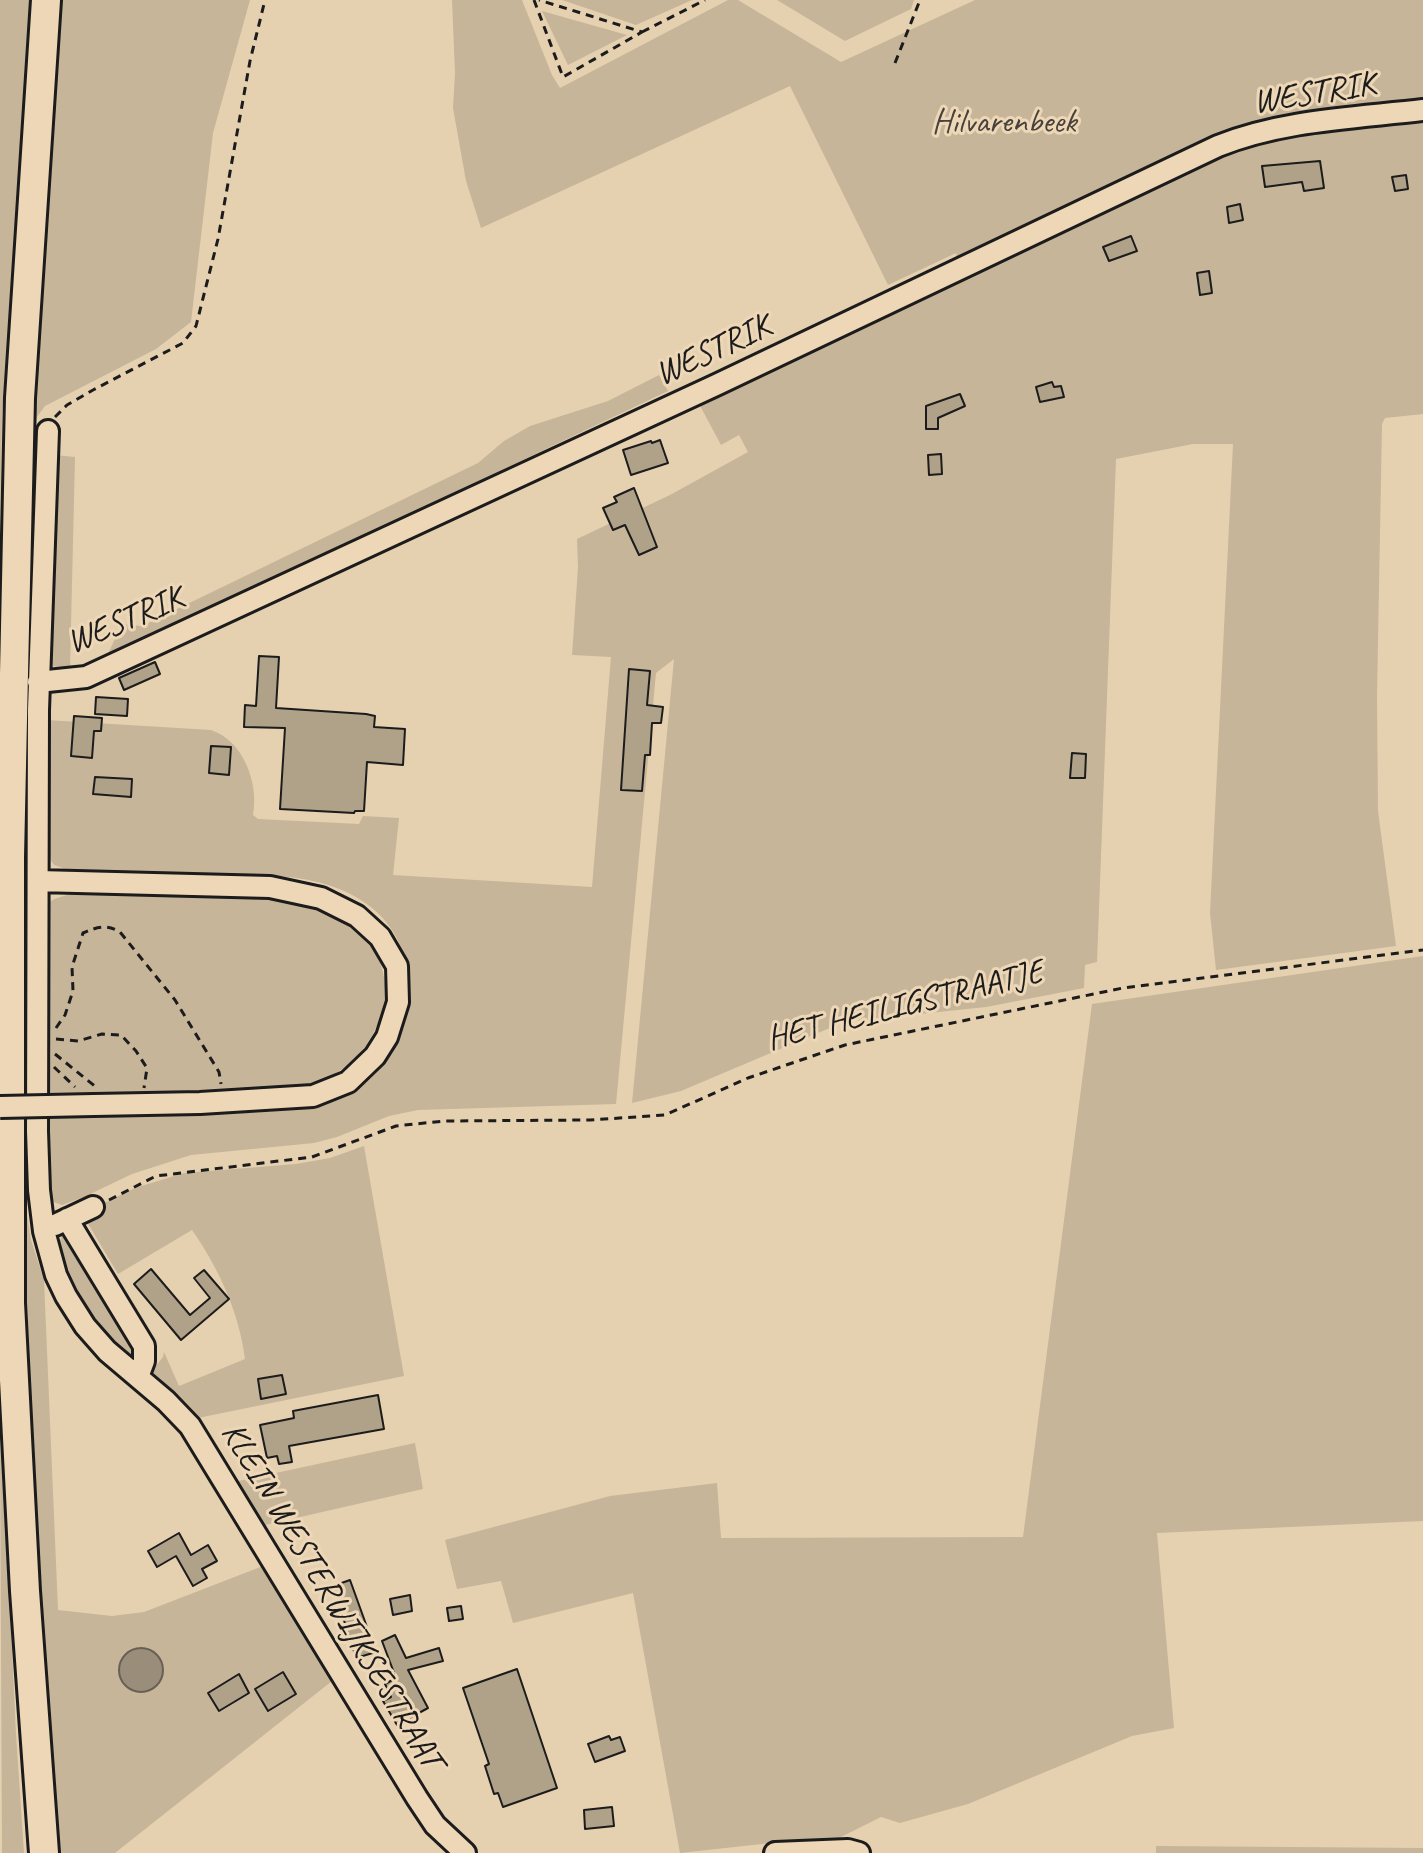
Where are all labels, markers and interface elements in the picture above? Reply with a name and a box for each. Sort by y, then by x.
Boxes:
street label: WESTRIK [1250,64,1378,124]
park label: Hilvarenbeek [932,103,1076,143]
street label: WESTRIK [649,307,777,395]
street label: WESTRIK [61,578,189,664]
street label: HET HEILIGSTRAATJE [763,952,1047,1060]
street label: KLEIN WESTERWIJKSESTRAAT [211,1416,451,1776]

